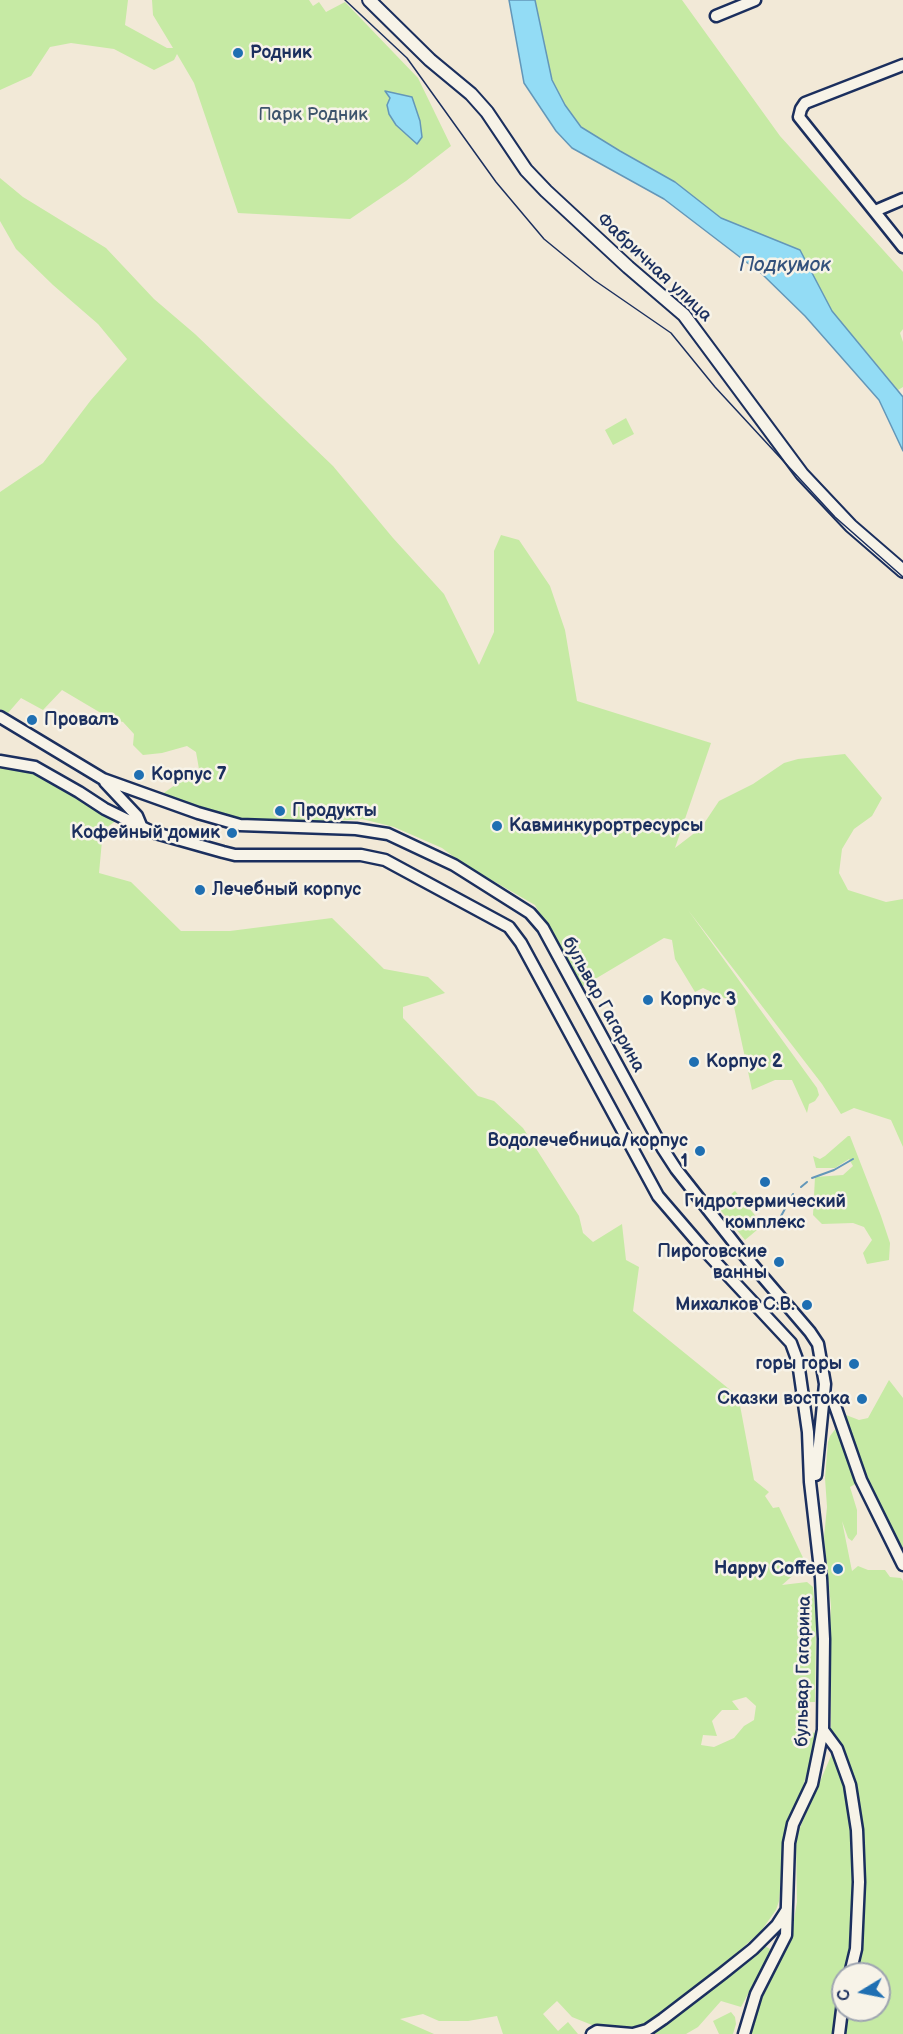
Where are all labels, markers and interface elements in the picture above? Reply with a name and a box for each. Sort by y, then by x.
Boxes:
place label: Родник [250,42,312,64]
marker: Родник [231,46,245,60]
park label: Парк Родник [258,104,368,126]
street label: Фабричная улица [592,209,716,327]
water label: Подкумок [739,254,831,278]
place label: Провалъ [44,709,119,731]
marker: Провалъ [25,713,39,727]
place label: Корпус 7 [151,764,227,786]
marker: Корпус 7 [132,768,146,782]
place label: Продукты [292,800,377,822]
marker: Продукты [273,804,287,818]
place label: Кавминкурортресурсы [509,815,703,837]
marker: Кавминкурортресурсы [490,819,504,833]
place label: Кофейный домик [71,822,220,844]
marker: Кофейный домик [225,826,239,840]
place label: Лечебный корпус [212,879,361,901]
marker: Лечебный корпус [193,883,207,897]
street label: бульвар Гагарина [557,934,649,1076]
place label: Корпус 3 [660,989,736,1011]
marker: Корпус 3 [641,993,655,1007]
place label: Корпус 2 [706,1051,782,1073]
marker: Корпус 2 [687,1055,701,1069]
place label: Водолечебница/корпус 1 [488,1130,688,1172]
marker: Водолечебница/корпус 1 [693,1144,707,1158]
marker: Гидротермический комплекс [758,1175,772,1189]
place label: Гидротермический комплекс [684,1191,846,1234]
place label: Пироговские ванны [657,1241,767,1284]
marker: Пироговские ванны [772,1255,786,1269]
place label: Михалков С.В. [675,1294,795,1316]
marker: Михалков С.В. [800,1298,814,1312]
place label: горы горы [756,1353,842,1375]
marker: горы горы [847,1357,861,1371]
place label: Сказки востока [717,1388,850,1410]
marker: Сказки востока [855,1392,869,1406]
place label: Happy Coffee [714,1558,826,1580]
marker: Happy Coffee [831,1562,845,1576]
street label: бульвар Гагарина [792,1595,816,1747]
north arrow [831,1962,891,2022]
text: С [834,1988,855,2002]

